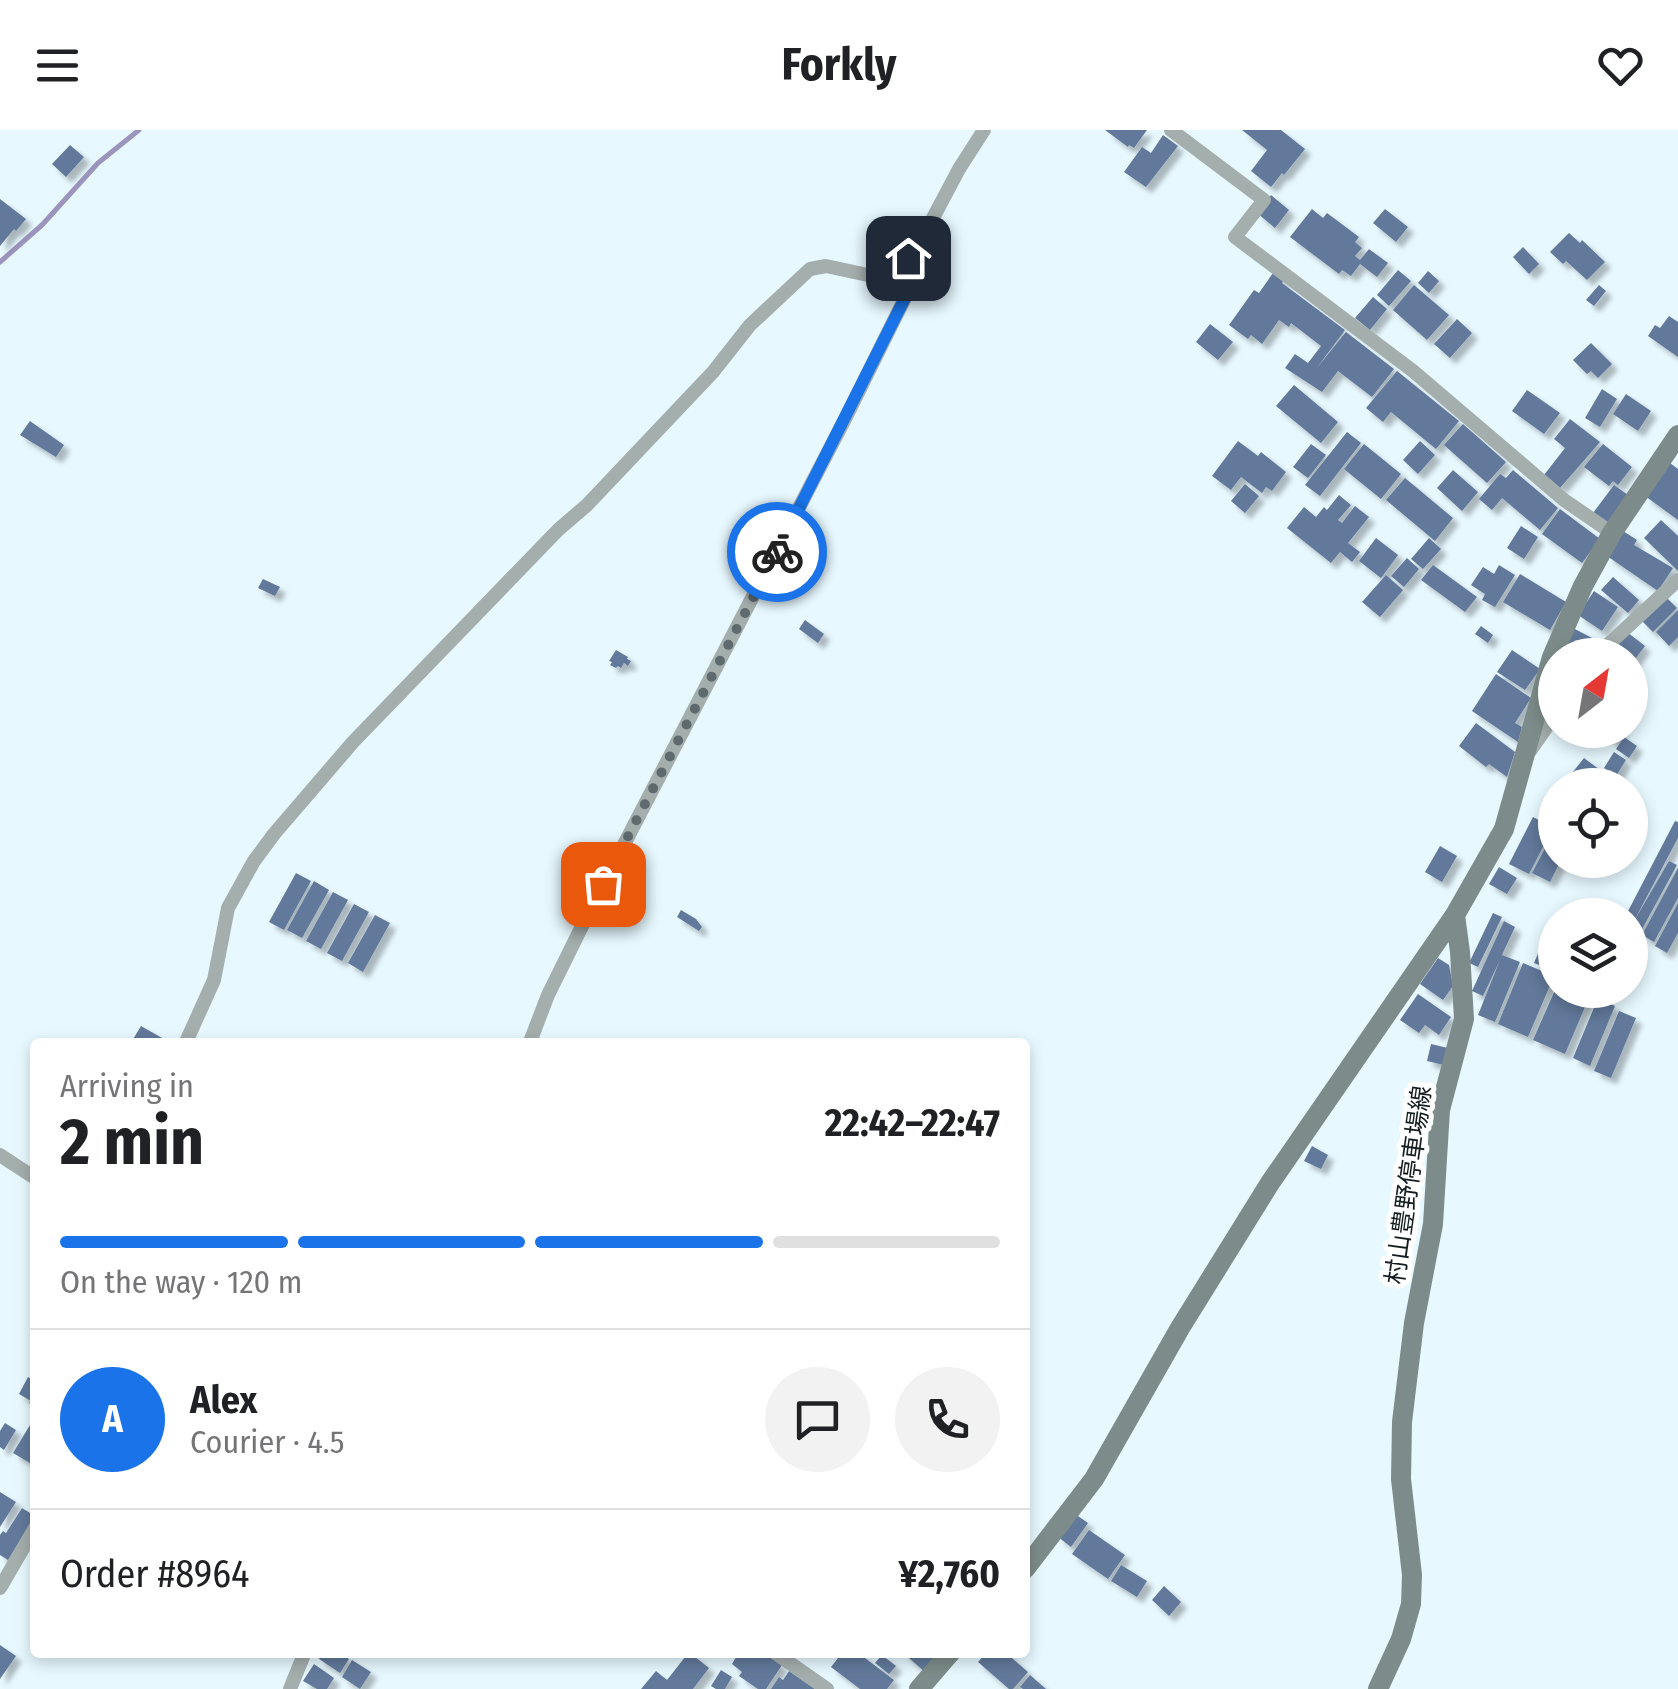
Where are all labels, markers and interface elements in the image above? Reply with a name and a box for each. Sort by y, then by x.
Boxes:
icon: menu [30,38,85,93]
text: Forkly [782,38,896,92]
icon: heart [1593,38,1648,93]
pin [866,216,951,301]
icon: home [881,231,936,286]
courier [727,502,827,602]
icon: bike [750,525,805,580]
north arrow [1538,638,1648,748]
map controls [1538,638,1648,1008]
button: locate [1538,768,1648,878]
pin [561,842,646,927]
icon: bag [576,857,631,912]
button: layers [1538,898,1648,1008]
text: Arriving in [60,1067,194,1105]
street label: 村山豊野停車場線 [1380,1084,1438,1286]
text: 22:42–22:47 [825,1100,1000,1146]
text: 2 min [60,1103,204,1181]
text: On the way · 120 m [60,1263,302,1301]
button: chat [765,1367,870,1472]
button: phone [895,1367,1000,1472]
text: Alex [190,1377,257,1423]
text: A [102,1396,123,1442]
text: Courier · 4.5 [190,1423,345,1461]
text: Order #8964 [60,1551,250,1597]
text: ¥2,760 [899,1551,1000,1597]

